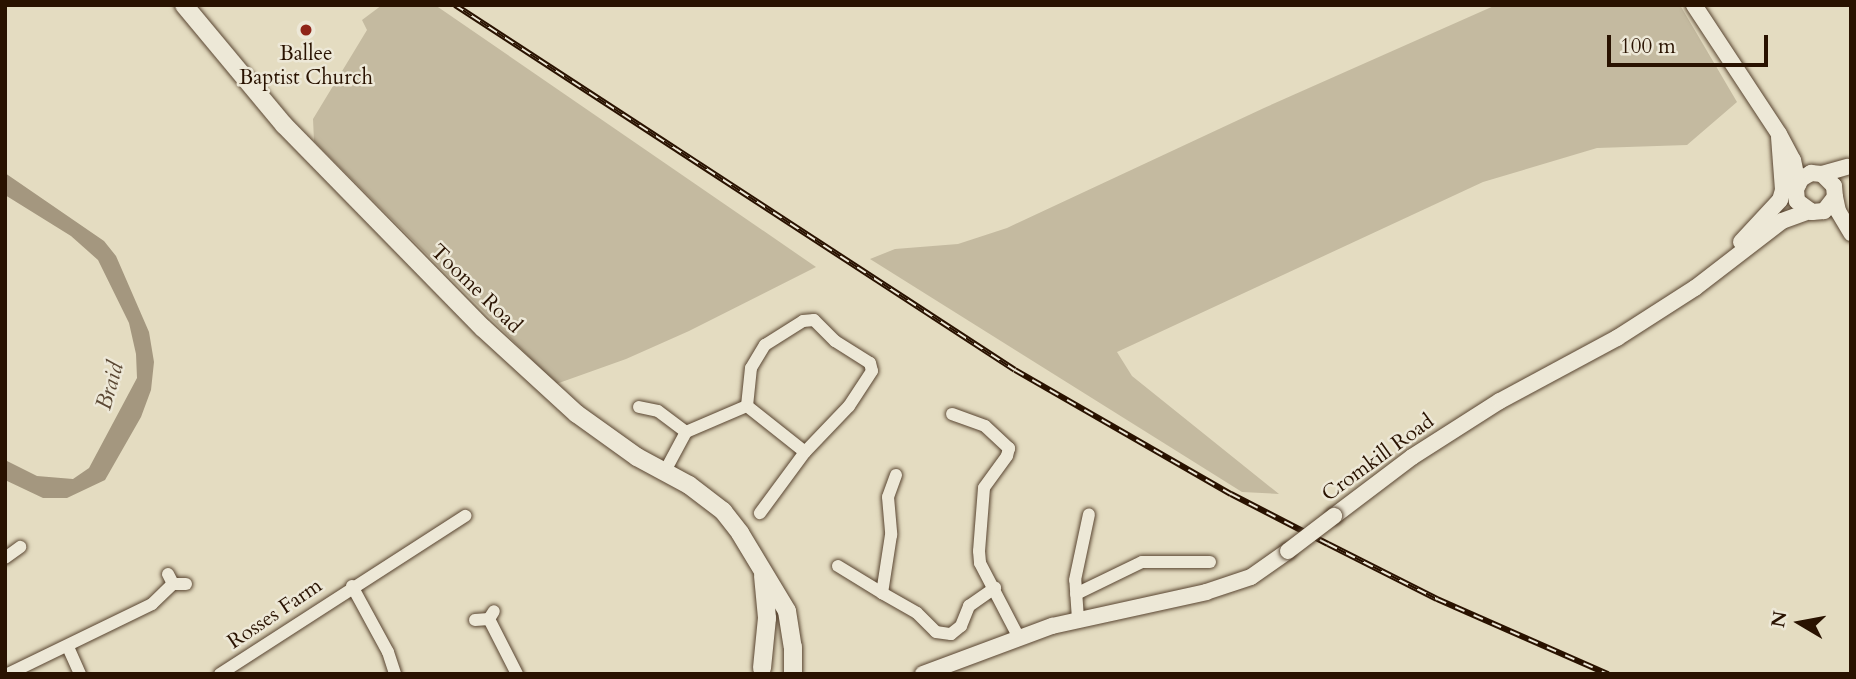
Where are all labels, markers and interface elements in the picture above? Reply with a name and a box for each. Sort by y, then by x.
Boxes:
scale bar [1611,21,1772,65]
marker: Ballee Baptist Church [298,22,314,38]
text: 100 m [1620,32,1676,61]
place label: Ballee Baptist Church [239,41,373,91]
street label: Toome Road [425,239,527,339]
water label: Braid [90,359,130,413]
street label: Cromkill Road [1317,409,1439,507]
street label: Rosses Farm [223,573,327,655]
north arrow [1765,588,1835,658]
text: N [1765,609,1794,630]

